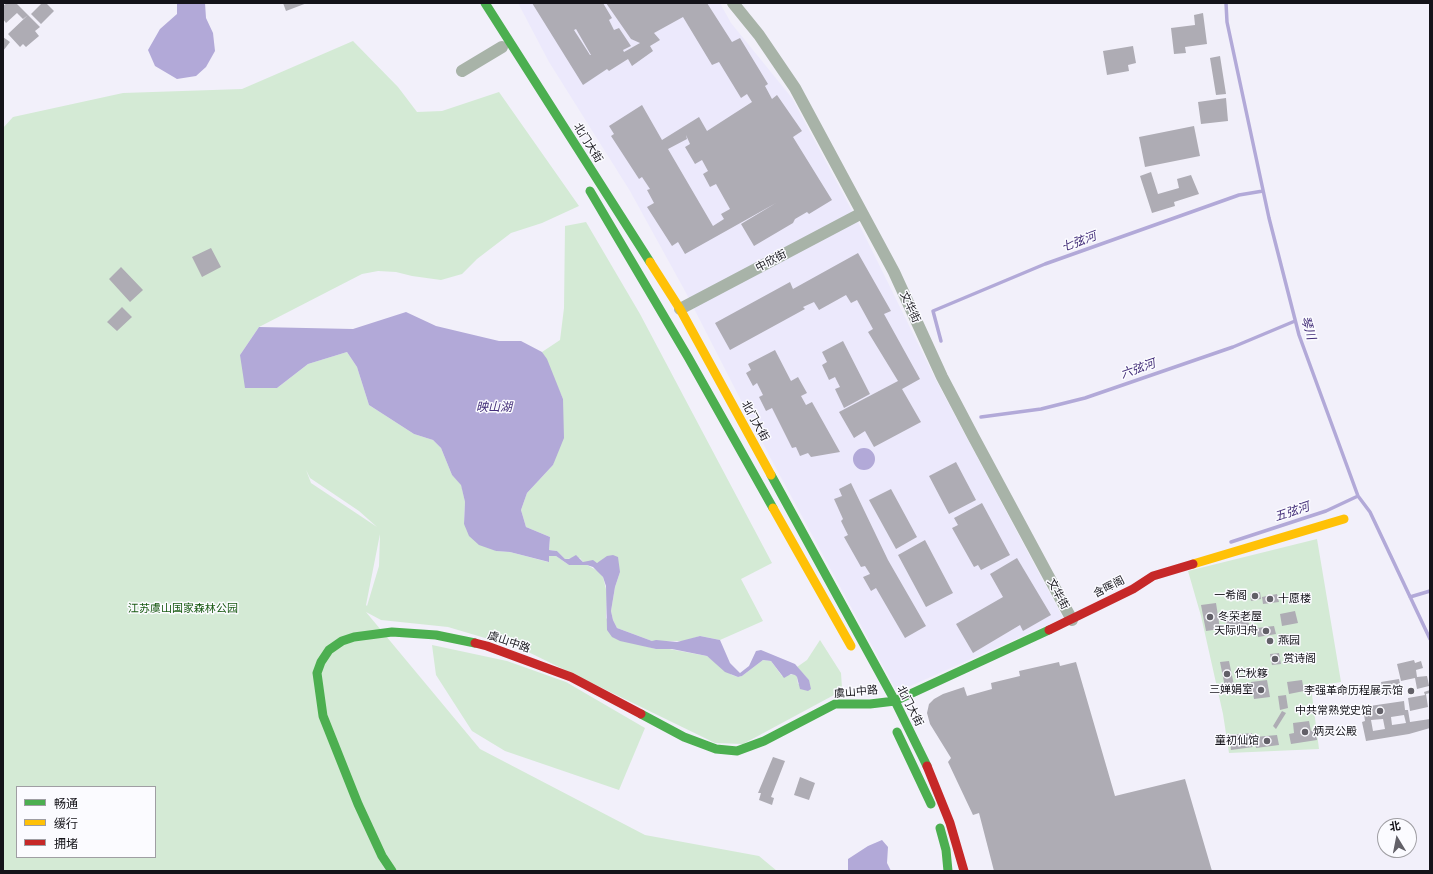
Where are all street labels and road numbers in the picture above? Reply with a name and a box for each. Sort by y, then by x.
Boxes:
street label: 北门大街 [571,121,605,165]
street label: 中欣街 [753,247,789,275]
street label: 文华街 [897,289,923,325]
street label: 北门大街 [739,399,771,443]
street label: 含晖阁 [1091,574,1127,600]
street label: 文华街 [1044,576,1072,612]
street label: 虞山中路 [486,629,532,655]
street label: 北门大街 [894,683,926,729]
street label: 虞山中路 [834,684,878,700]

